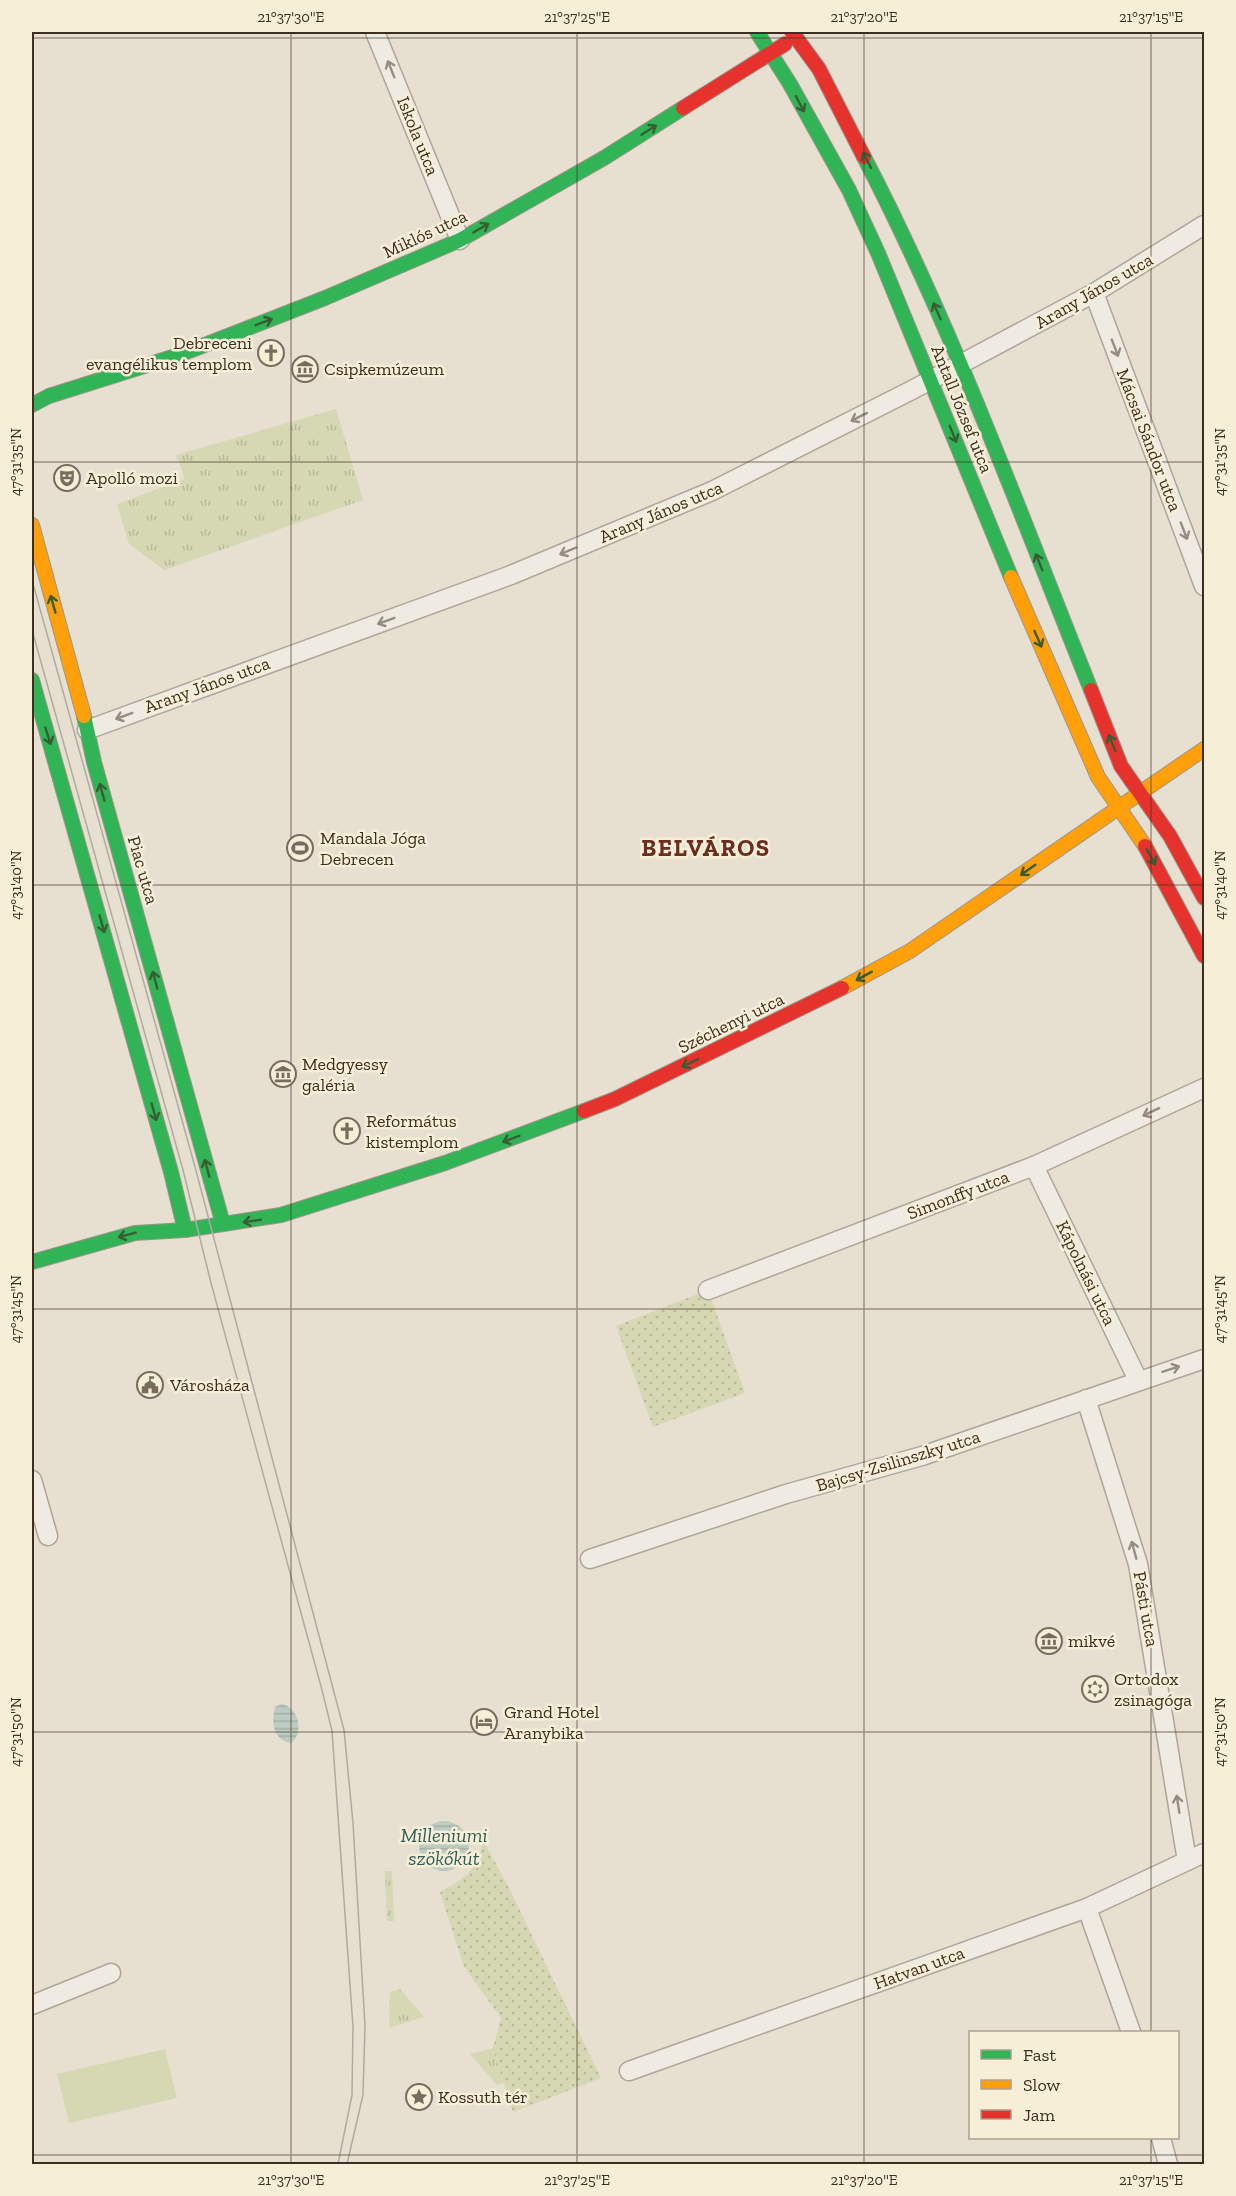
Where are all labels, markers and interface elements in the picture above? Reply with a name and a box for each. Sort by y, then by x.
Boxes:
text: 21°37'30"E [258,8,325,26]
text: 21°37'25"E [544,8,610,26]
text: 21°37'20"E [830,8,898,26]
text: 21°37'15"E [1119,8,1183,26]
one-way arrow [385,61,396,79]
street label: Iskola utca [392,93,444,179]
one-way arrow [794,95,806,112]
one-way arrow [640,123,657,135]
one-way arrow [861,152,873,169]
street label: Miklós utca [380,205,471,263]
one-way arrow [472,222,489,234]
street label: Arany János utca [1031,248,1157,334]
one-way arrow [931,302,942,320]
one-way arrow [254,316,272,327]
place label: Debreceni evangélikus templom [86,332,252,375]
church icon: Debreceni evangélikus templom [256,338,286,368]
one-way arrow [1110,338,1121,357]
street label: Antall József utca [926,342,998,476]
museum icon: Csipkemúzeum [290,354,320,384]
place label: Csipkemúzeum [324,358,445,380]
street label: Mácsai Sándor utca [1112,365,1186,515]
one-way arrow [851,412,869,423]
one-way arrow [948,425,959,443]
text: 47°31'35"N [7,428,25,496]
text: 47°31'35"N [1211,428,1229,496]
theatre icon: Apolló mozi [52,463,82,493]
place label: Apolló mozi [86,467,178,489]
street label: Arany János utca [596,476,726,548]
one-way arrow [1179,521,1190,539]
one-way arrow [559,546,578,557]
one-way arrow [1033,553,1044,572]
one-way arrow [46,595,58,614]
one-way arrow [377,616,396,627]
one-way arrow [1033,630,1044,648]
street label: Arany János utca [141,652,273,718]
one-way arrow [115,711,134,722]
one-way arrow [44,726,55,745]
one-way arrow [1106,734,1117,753]
one-way arrow [96,783,107,802]
place label: Mandala Jóga Debrecen [320,827,426,870]
street label: Piac utca [123,833,163,907]
sports icon: Mandala Jóga Debrecen [285,833,315,863]
district label: BELVÁROS [641,833,771,862]
one-way arrow [1145,848,1157,865]
text: 47°31'40"N [7,850,25,920]
text: 47°31'40"N [1211,850,1229,920]
one-way arrow [1020,864,1036,876]
one-way arrow [97,914,108,933]
one-way arrow [856,970,873,982]
one-way arrow [149,971,160,990]
street label: Széchenyi utca [674,988,788,1058]
place label: Medgyessy galéria [302,1053,389,1096]
one-way arrow [681,1057,699,1069]
museum icon: Medgyessy galéria [268,1059,298,1089]
one-way arrow [149,1102,161,1121]
one-way arrow [1143,1107,1161,1118]
place label: Református kistemplom [366,1110,459,1153]
church icon: Református kistemplom [332,1116,362,1146]
one-way arrow [502,1135,521,1146]
one-way arrow [201,1159,212,1178]
street label: Simonffy utca [904,1165,1012,1225]
one-way arrow [242,1215,262,1226]
street label: Kápolnási utca [1051,1217,1121,1329]
one-way arrow [118,1230,137,1242]
text: 47°31'45"N [7,1275,25,1343]
text: 47°31'45"N [1211,1275,1229,1343]
one-way arrow [1161,1363,1180,1374]
public building icon: Városháza [135,1370,165,1400]
place label: Városháza [169,1374,250,1396]
street label: Bajcsy-Zsilinszky utca [813,1425,983,1496]
one-way arrow [1128,1540,1139,1559]
street label: Pásti utca [1129,1569,1164,1649]
museum icon: mikvé [1034,1626,1064,1656]
place label: mikvé [1068,1630,1115,1652]
place label: Ortodox zsinagóga [1114,1668,1192,1711]
synagogue icon: Ortodox zsinagóga [1080,1674,1110,1704]
text: 47°31'50"N [7,1697,25,1767]
text: 47°31'50"N [1211,1697,1229,1767]
place label: Grand Hotel Aranybika [504,1701,600,1744]
hotel icon: Grand Hotel Aranybika [469,1707,499,1737]
one-way arrow [1172,1794,1183,1814]
water label: Milleniumi szökőkút [400,1823,488,1870]
street label: Hatvan utca [871,1941,968,1995]
legend [969,2031,1179,2139]
text: Fast [1023,2044,1056,2066]
text: Slow [1023,2074,1060,2096]
place icon: Kossuth tér [404,2082,434,2112]
place label: Kossuth tér [438,2086,528,2108]
text: Jam [1023,2104,1055,2126]
text: 21°37'30"E [258,2171,325,2189]
text: 21°37'25"E [544,2171,610,2189]
text: 21°37'20"E [830,2171,898,2189]
text: 21°37'15"E [1119,2171,1183,2189]

